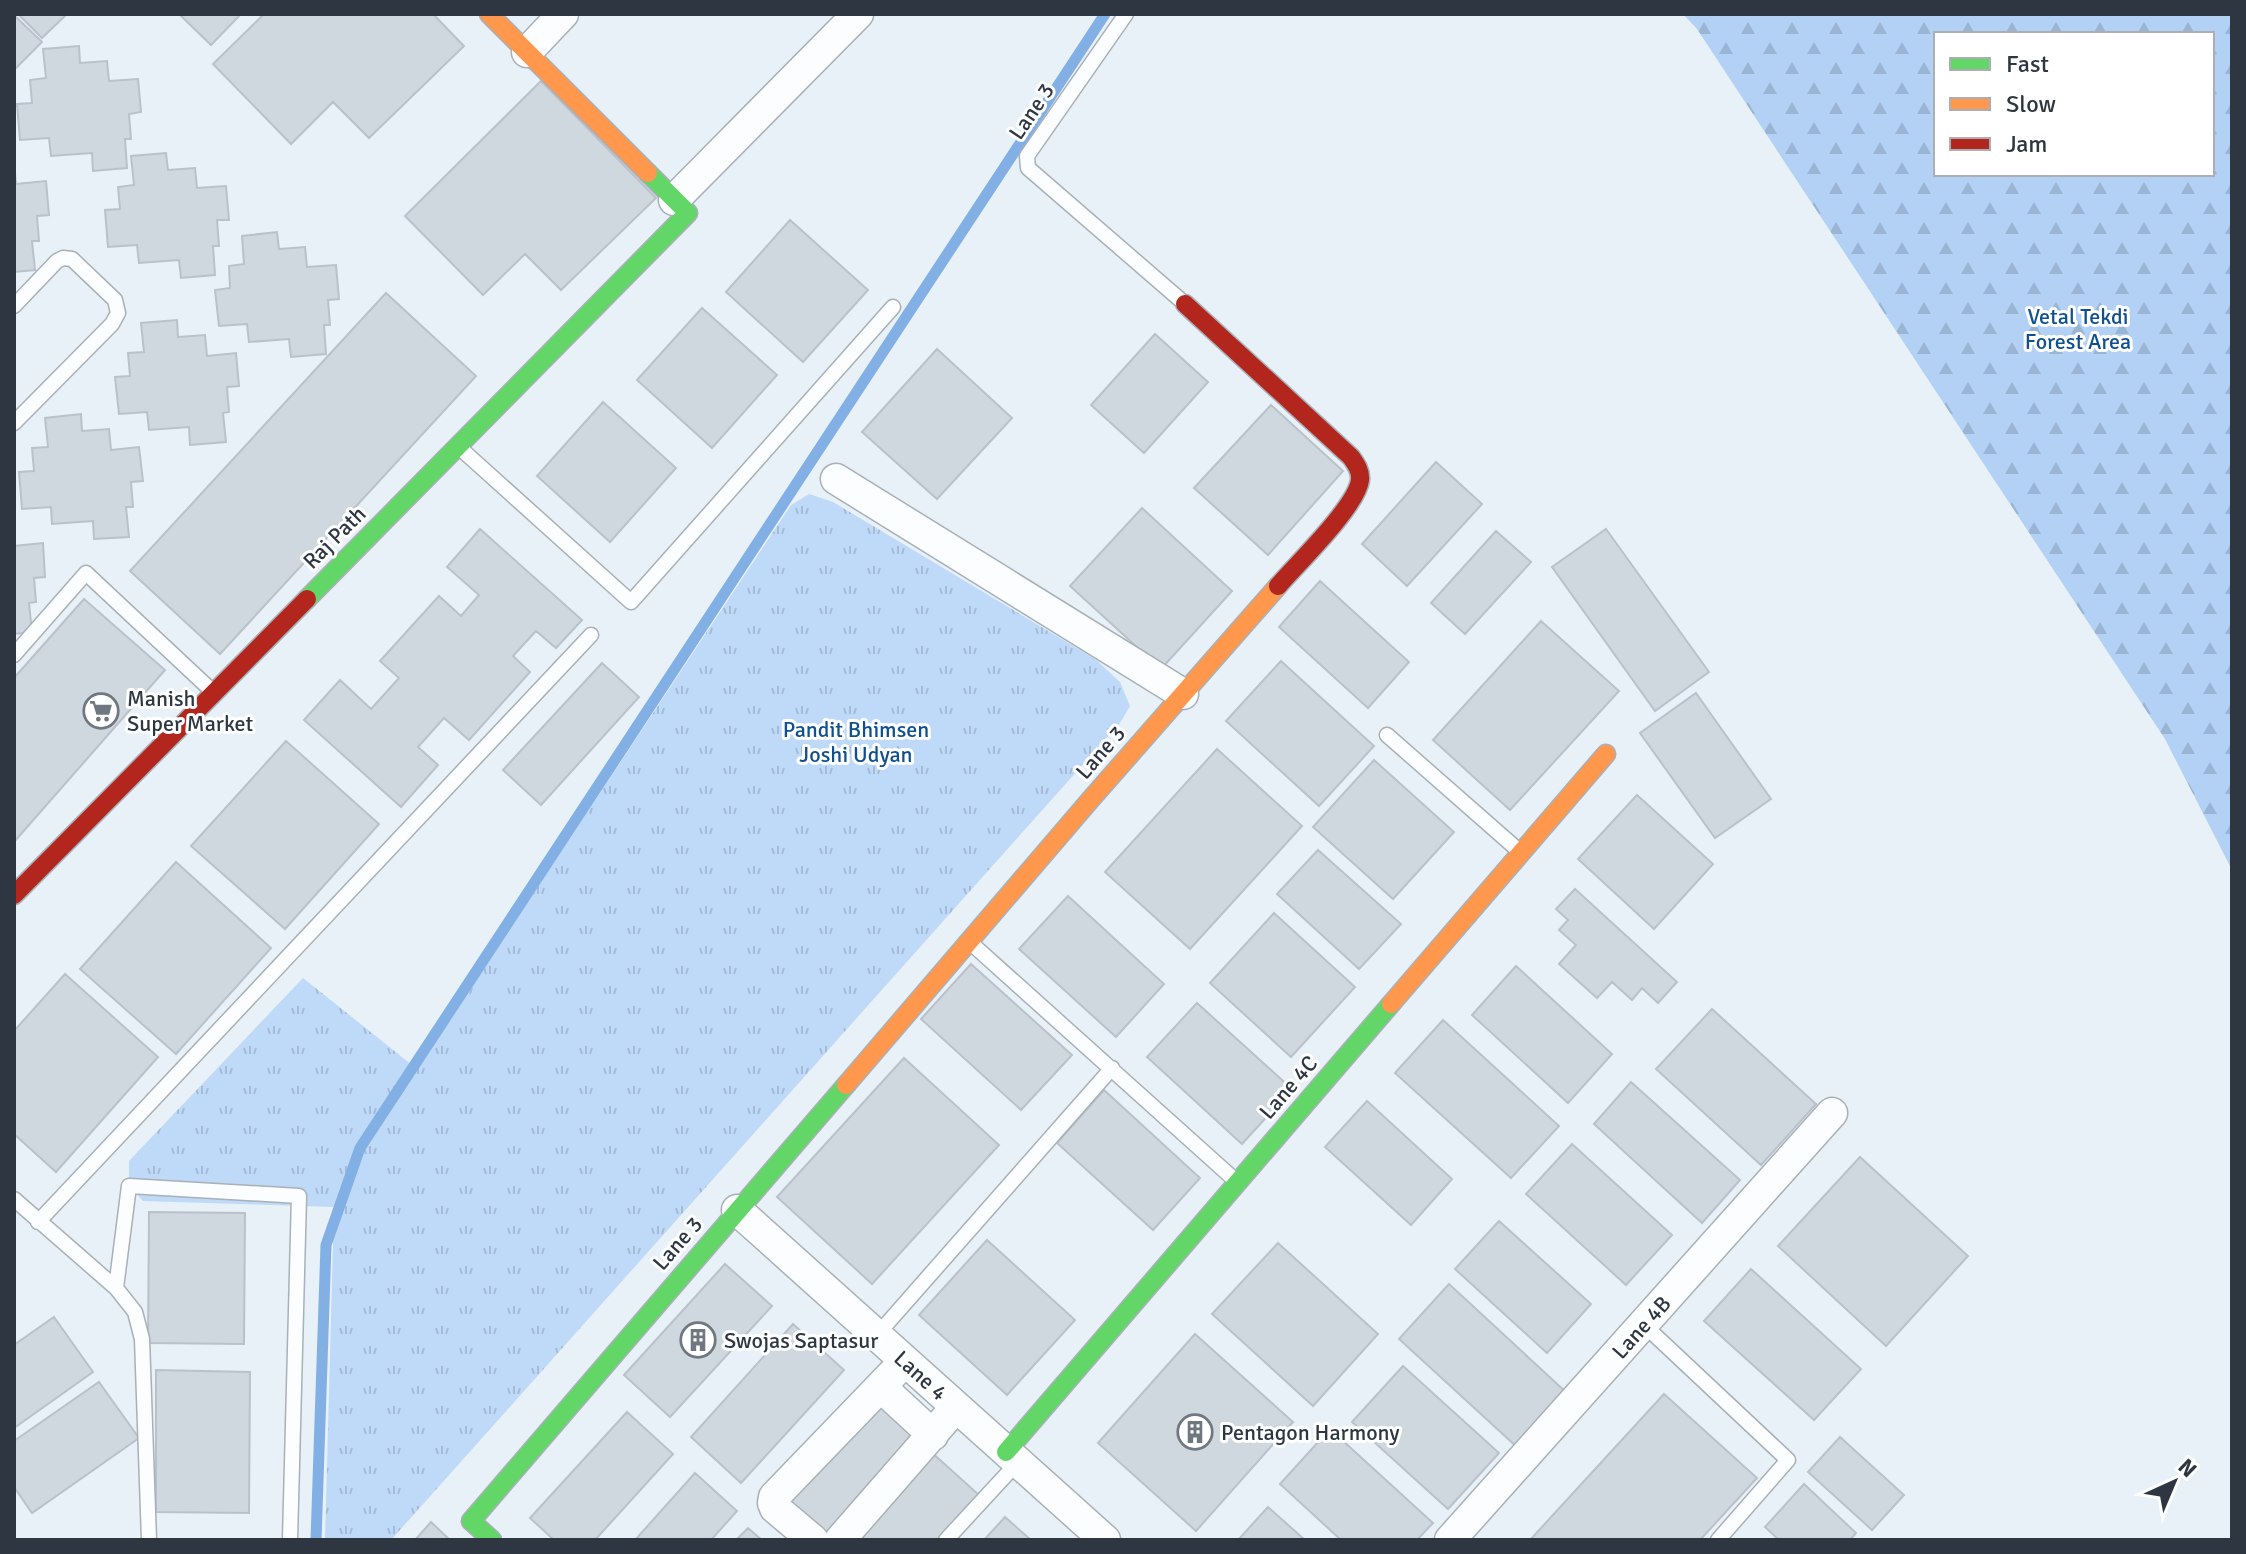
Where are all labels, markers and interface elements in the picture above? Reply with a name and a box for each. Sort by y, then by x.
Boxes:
legend [1934,32,2214,176]
text: Fast [2006,49,2049,79]
street label: Lane 3 [1003,78,1060,145]
text: Slow [2006,89,2056,119]
text: Jam [2006,129,2047,159]
park label: Vetal Tekdi Forest Area [2025,303,2131,355]
street label: Raj Path [297,500,371,574]
place label: Manish Super Market [127,685,253,737]
supermarket icon: Manish Super Market [82,692,120,730]
park label: Pandit Bhimsen Joshi Udyan [783,716,929,768]
street label: Lane 3 [1070,720,1131,785]
street label: Lane 4C [1253,1050,1323,1125]
street label: Lane 3 [647,1211,708,1276]
street label: Lane 4B [1606,1290,1677,1364]
building icon: Swojas Saptasur [679,1321,717,1359]
place label: Swojas Saptasur [724,1327,878,1354]
street label: Lane 4 [889,1345,953,1406]
building icon: Pentagon Harmony [1176,1413,1214,1451]
place label: Pentagon Harmony [1221,1419,1400,1446]
north arrow [2134,1442,2214,1522]
text: N [2173,1453,2202,1483]

